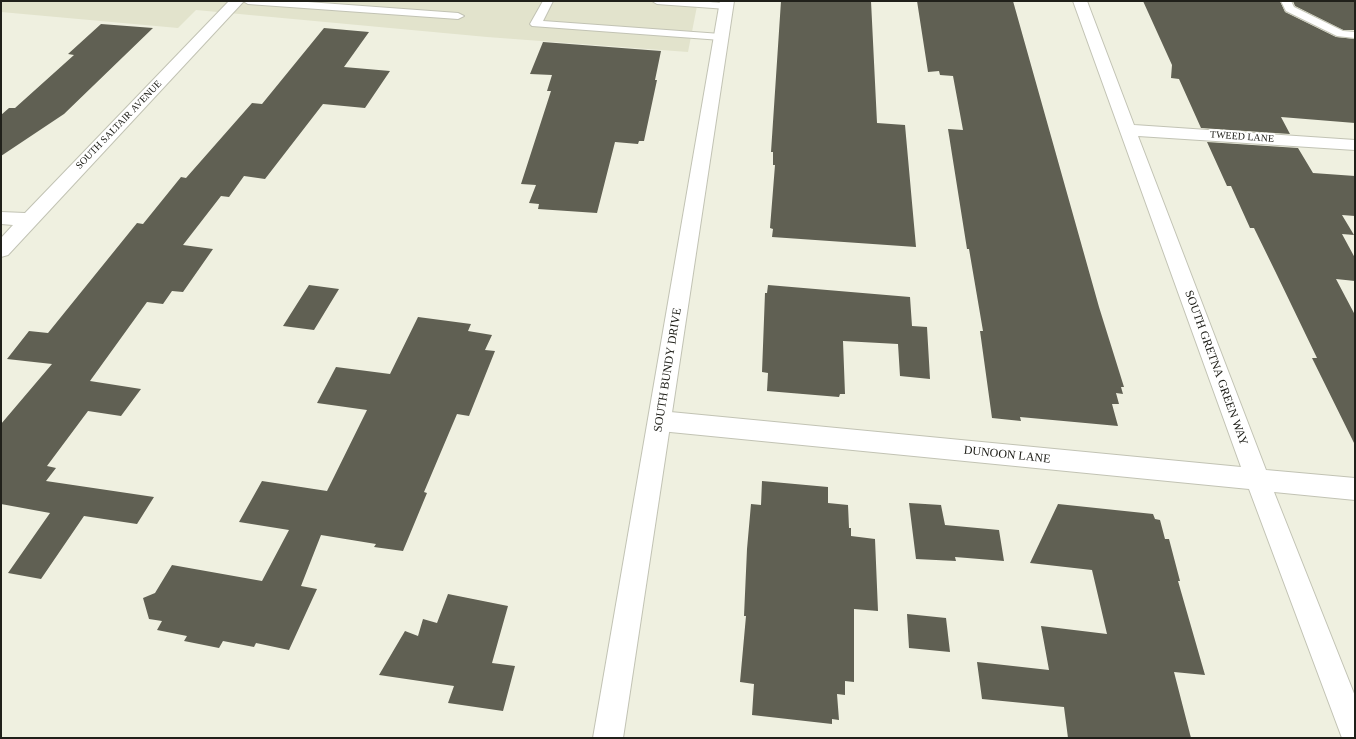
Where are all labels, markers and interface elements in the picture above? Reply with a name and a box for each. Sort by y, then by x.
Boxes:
street label: SOUTH SALTAIR AVENUE [73,78,165,172]
street label: TWEED LANE [1210,129,1274,145]
street label: SOUTH GRETNA GREEN WAY [1181,289,1251,447]
street label: SOUTH BUNDY DRIVE [651,307,685,433]
street label: DUNOON LANE [963,443,1051,467]

